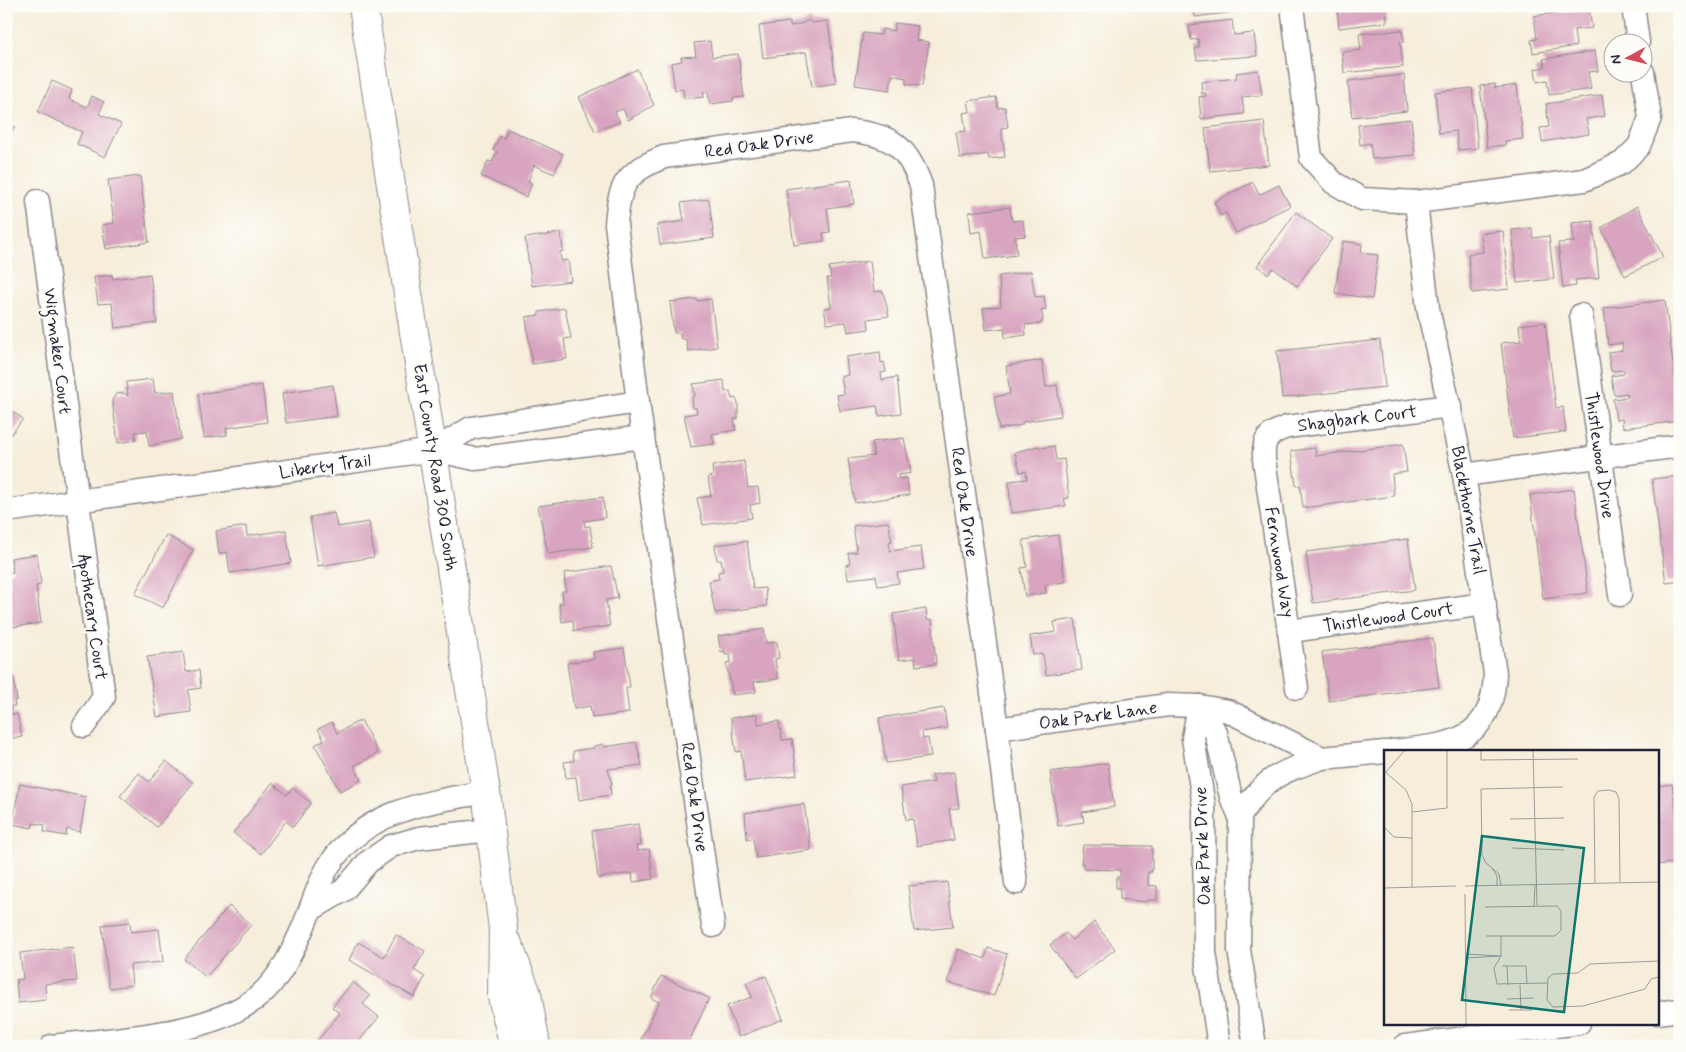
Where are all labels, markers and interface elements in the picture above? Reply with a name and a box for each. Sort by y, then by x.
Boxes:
north arrow [1604,32,1654,82]
text: N [1607,54,1626,65]
street label: Red Oak Drive [703,125,815,165]
street label: Wigmaker Court [35,287,77,416]
street label: East County Road 300 South [407,362,463,573]
street label: Thistlewood Drive [1578,390,1620,520]
street label: Shagbark Court [1296,400,1418,439]
street label: Blackthorne Trail [1445,444,1491,576]
street label: Red Oak Drive [944,446,984,558]
street label: Liberty Trail [278,449,373,485]
street label: Fernwood Way [1258,505,1300,619]
street label: Apothecary Court [70,553,113,682]
street label: Thistlewood Court [1321,597,1455,639]
street label: Oak Park Lane [1037,696,1159,736]
street label: Red Oak Drive [674,741,714,853]
inset map [1384,750,1658,1024]
street label: Oak Park Drive [1189,786,1217,906]

